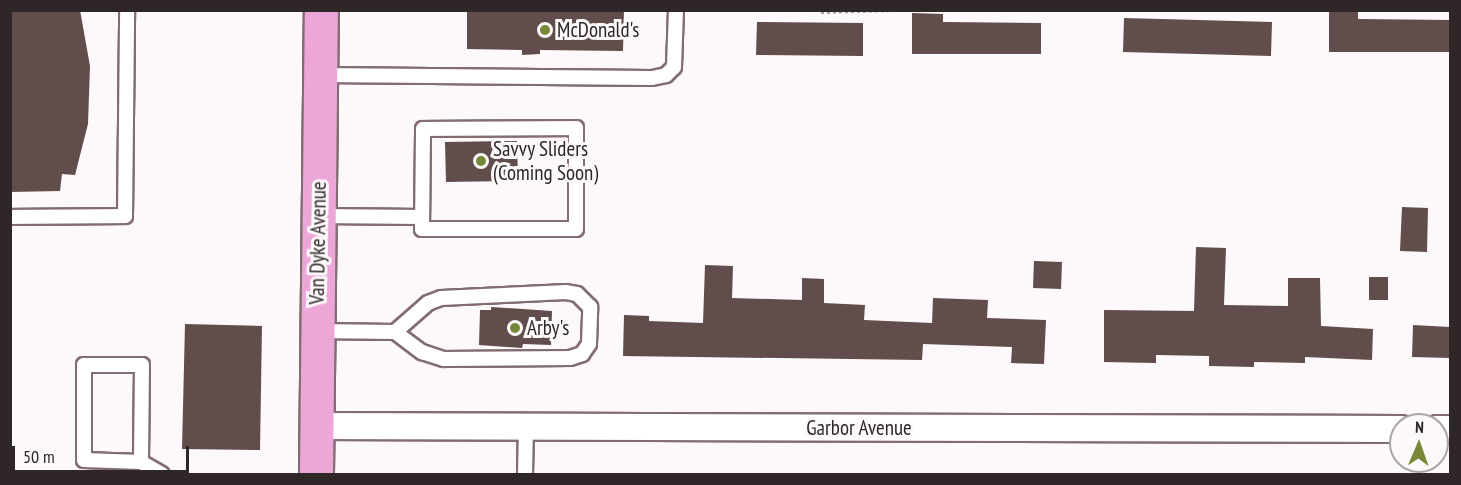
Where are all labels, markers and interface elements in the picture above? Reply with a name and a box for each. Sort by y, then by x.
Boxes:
place label: McDonald's [557,17,639,43]
marker: McDonald's [538,23,552,37]
place label: Savvy Sliders (Coming Soon) [493,136,598,186]
marker: Savvy Sliders (Coming Soon) [474,154,488,168]
street label: Van Dyke Avenue [304,181,332,305]
place label: Arby's [527,315,569,341]
marker: Arby's [508,321,522,335]
north arrow [1389,413,1449,473]
street label: Garbor Avenue [806,415,912,441]
text: N [1415,417,1424,437]
scale bar [15,434,192,472]
text: 50 m [23,445,55,468]

